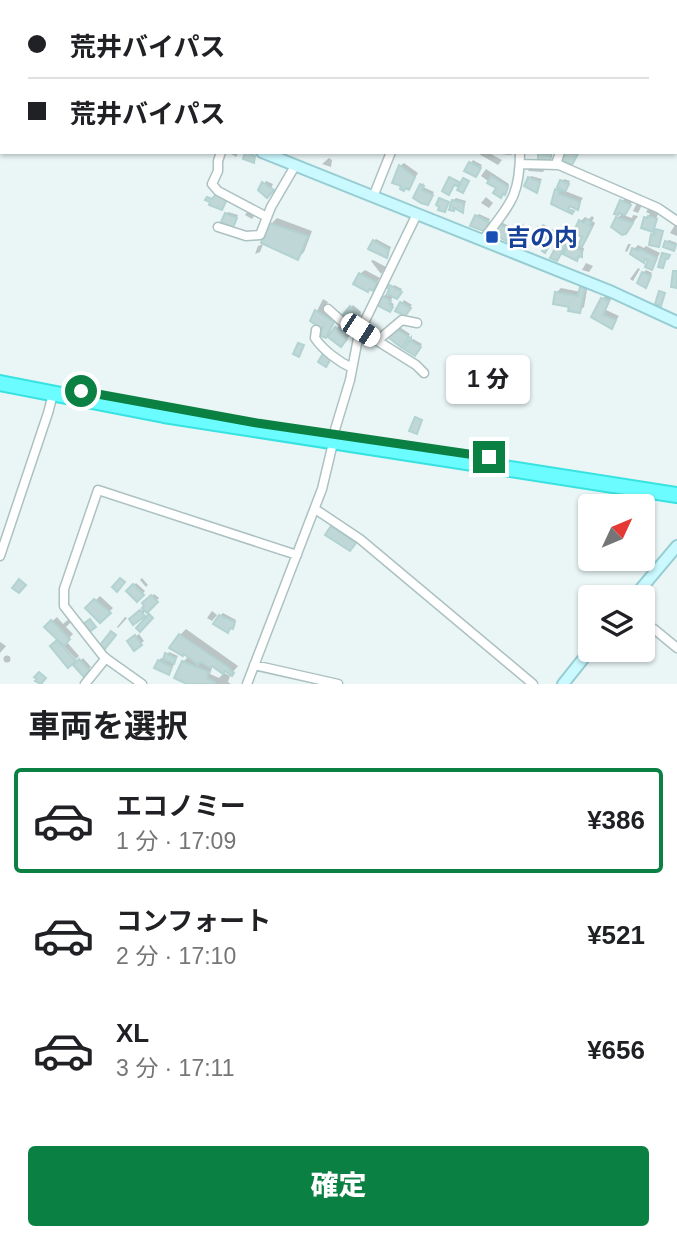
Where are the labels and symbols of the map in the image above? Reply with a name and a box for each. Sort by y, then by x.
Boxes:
place label: 吉の内 [506,224,578,251]
marker: 吉の内 [484,229,500,245]
car [337,310,384,350]
callout: 1 分 [447,356,531,405]
route start [65,375,97,407]
route end [473,441,505,473]
north arrow [578,494,654,570]

